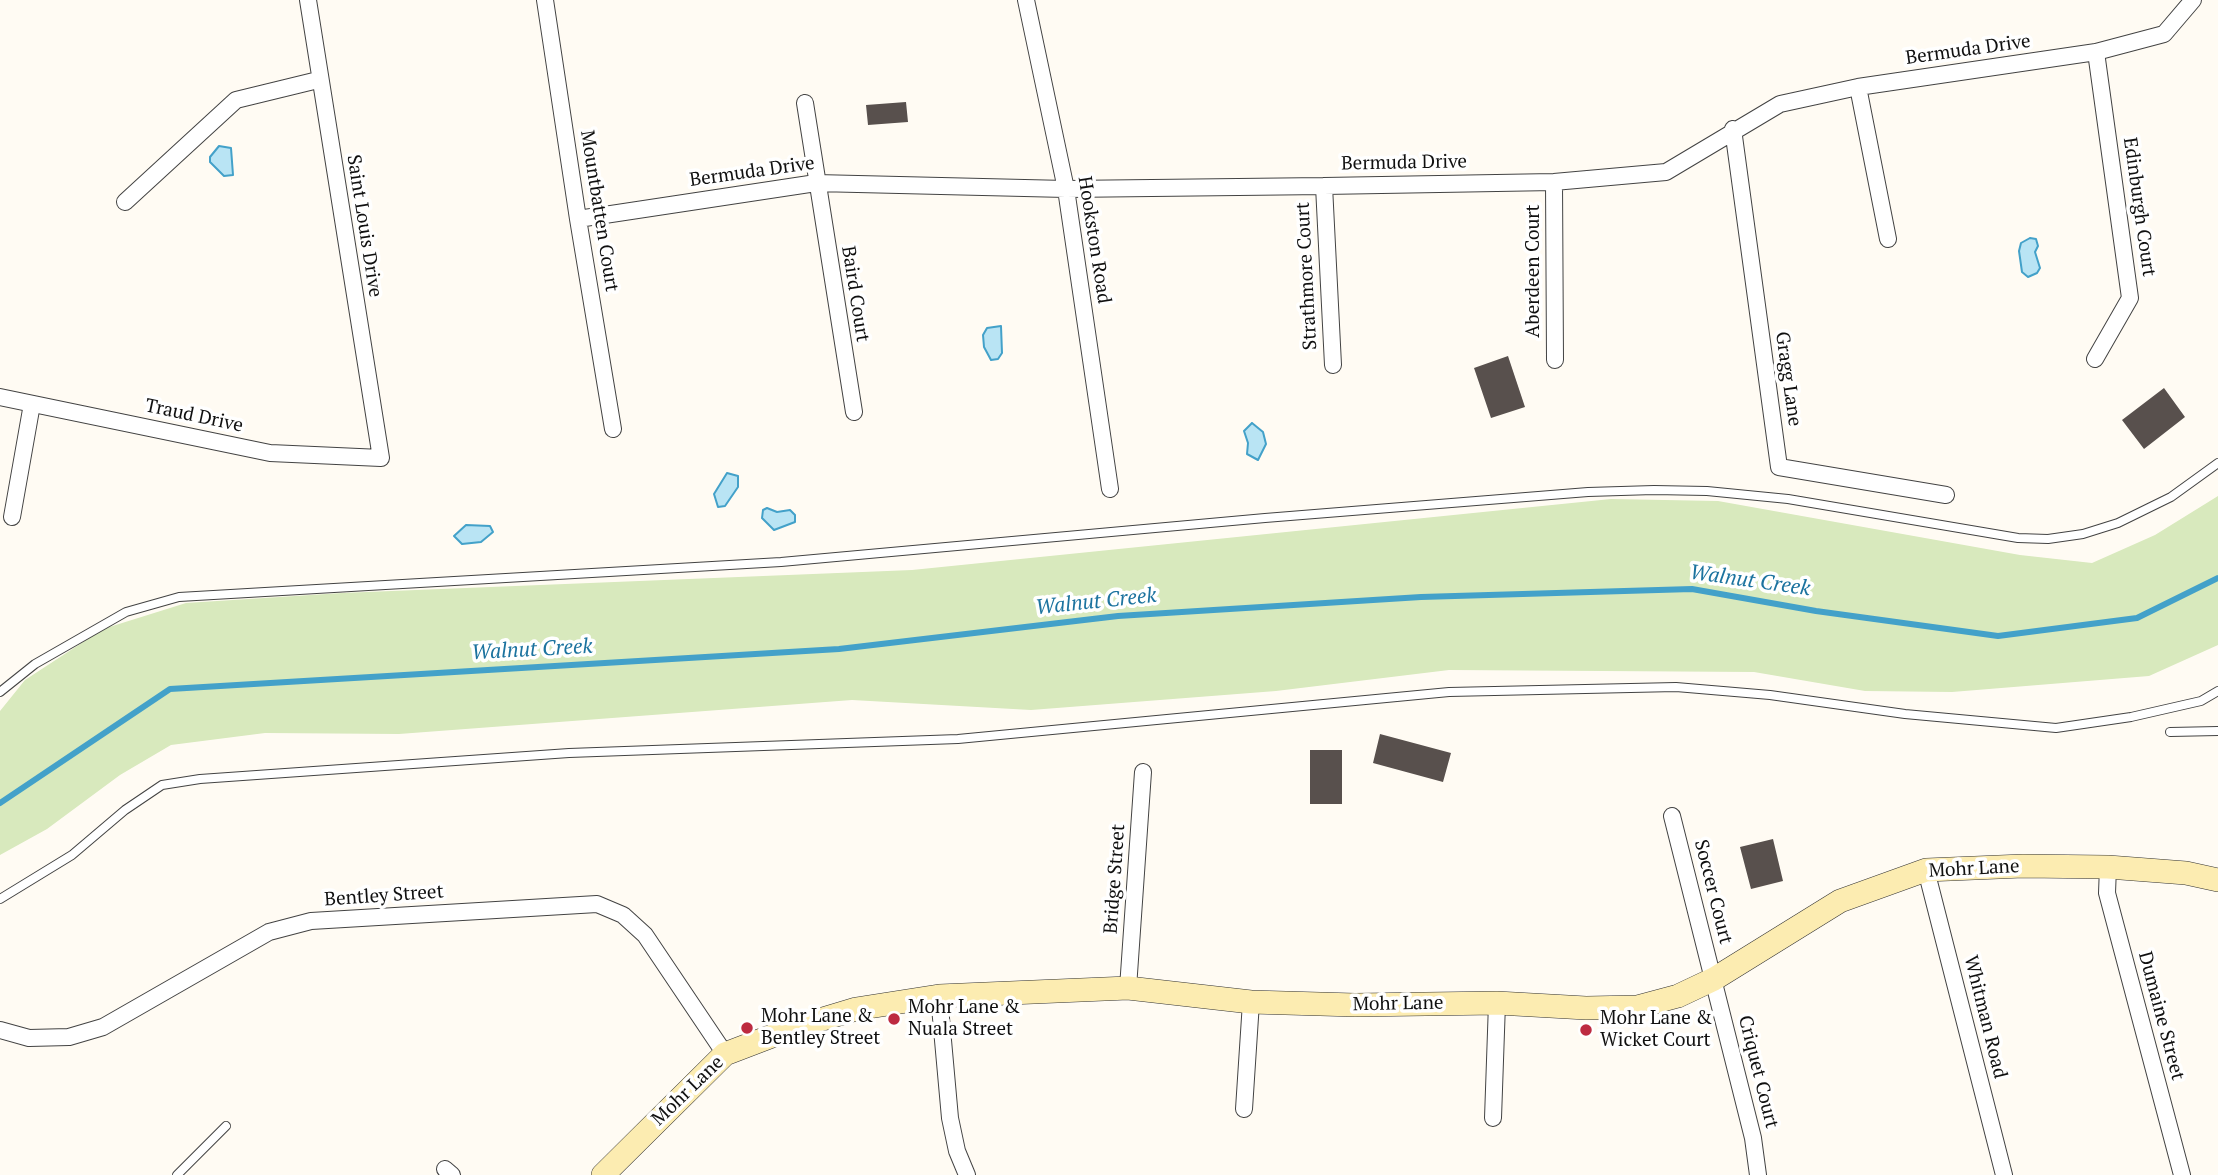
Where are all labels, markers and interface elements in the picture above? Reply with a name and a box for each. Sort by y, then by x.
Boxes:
street label: Bermuda Drive [1904,30,2032,70]
street label: Mountbatten Court [575,129,623,293]
street label: Edinburgh Court [2118,136,2160,278]
street label: Bermuda Drive [1341,151,1467,175]
street label: Bermuda Drive [688,152,816,192]
street label: Saint Louis Drive [341,153,387,299]
street label: Hookston Road [1073,175,1115,305]
street label: Strathmore Court [1292,201,1322,351]
street label: Aberdeen Court [1523,204,1545,338]
street label: Baird Court [836,244,874,344]
street label: Gragg Lane [1770,330,1806,428]
street label: Traud Drive [143,395,245,437]
water label: Walnut Creek [1688,560,1812,602]
water label: Walnut Creek [1034,583,1158,621]
water label: Walnut Creek [471,634,593,666]
street label: Bridge Street [1100,823,1130,935]
street label: Soccer Court [1689,837,1737,947]
street label: Mohr Lane [1928,855,2020,883]
street label: Bentley Street [324,880,444,912]
street label: Dumaine Street [2133,949,2189,1083]
street label: Whitman Road [1959,953,2011,1081]
street label: Mohr Lane [1352,992,1444,1016]
place label: Mohr Lane & Nuala Street [908,997,1020,1041]
place label: Mohr Lane & Bentley Street [761,1006,880,1050]
place label: Mohr Lane & Wicket Court [1600,1008,1712,1052]
marker: Mohr Lane & Nuala Street [886,1011,902,1027]
street label: Criquet Court [1733,1013,1783,1131]
marker: Mohr Lane & Bentley Street [739,1020,755,1036]
marker: Mohr Lane & Wicket Court [1578,1022,1594,1038]
street label: Mohr Lane [647,1051,729,1131]

